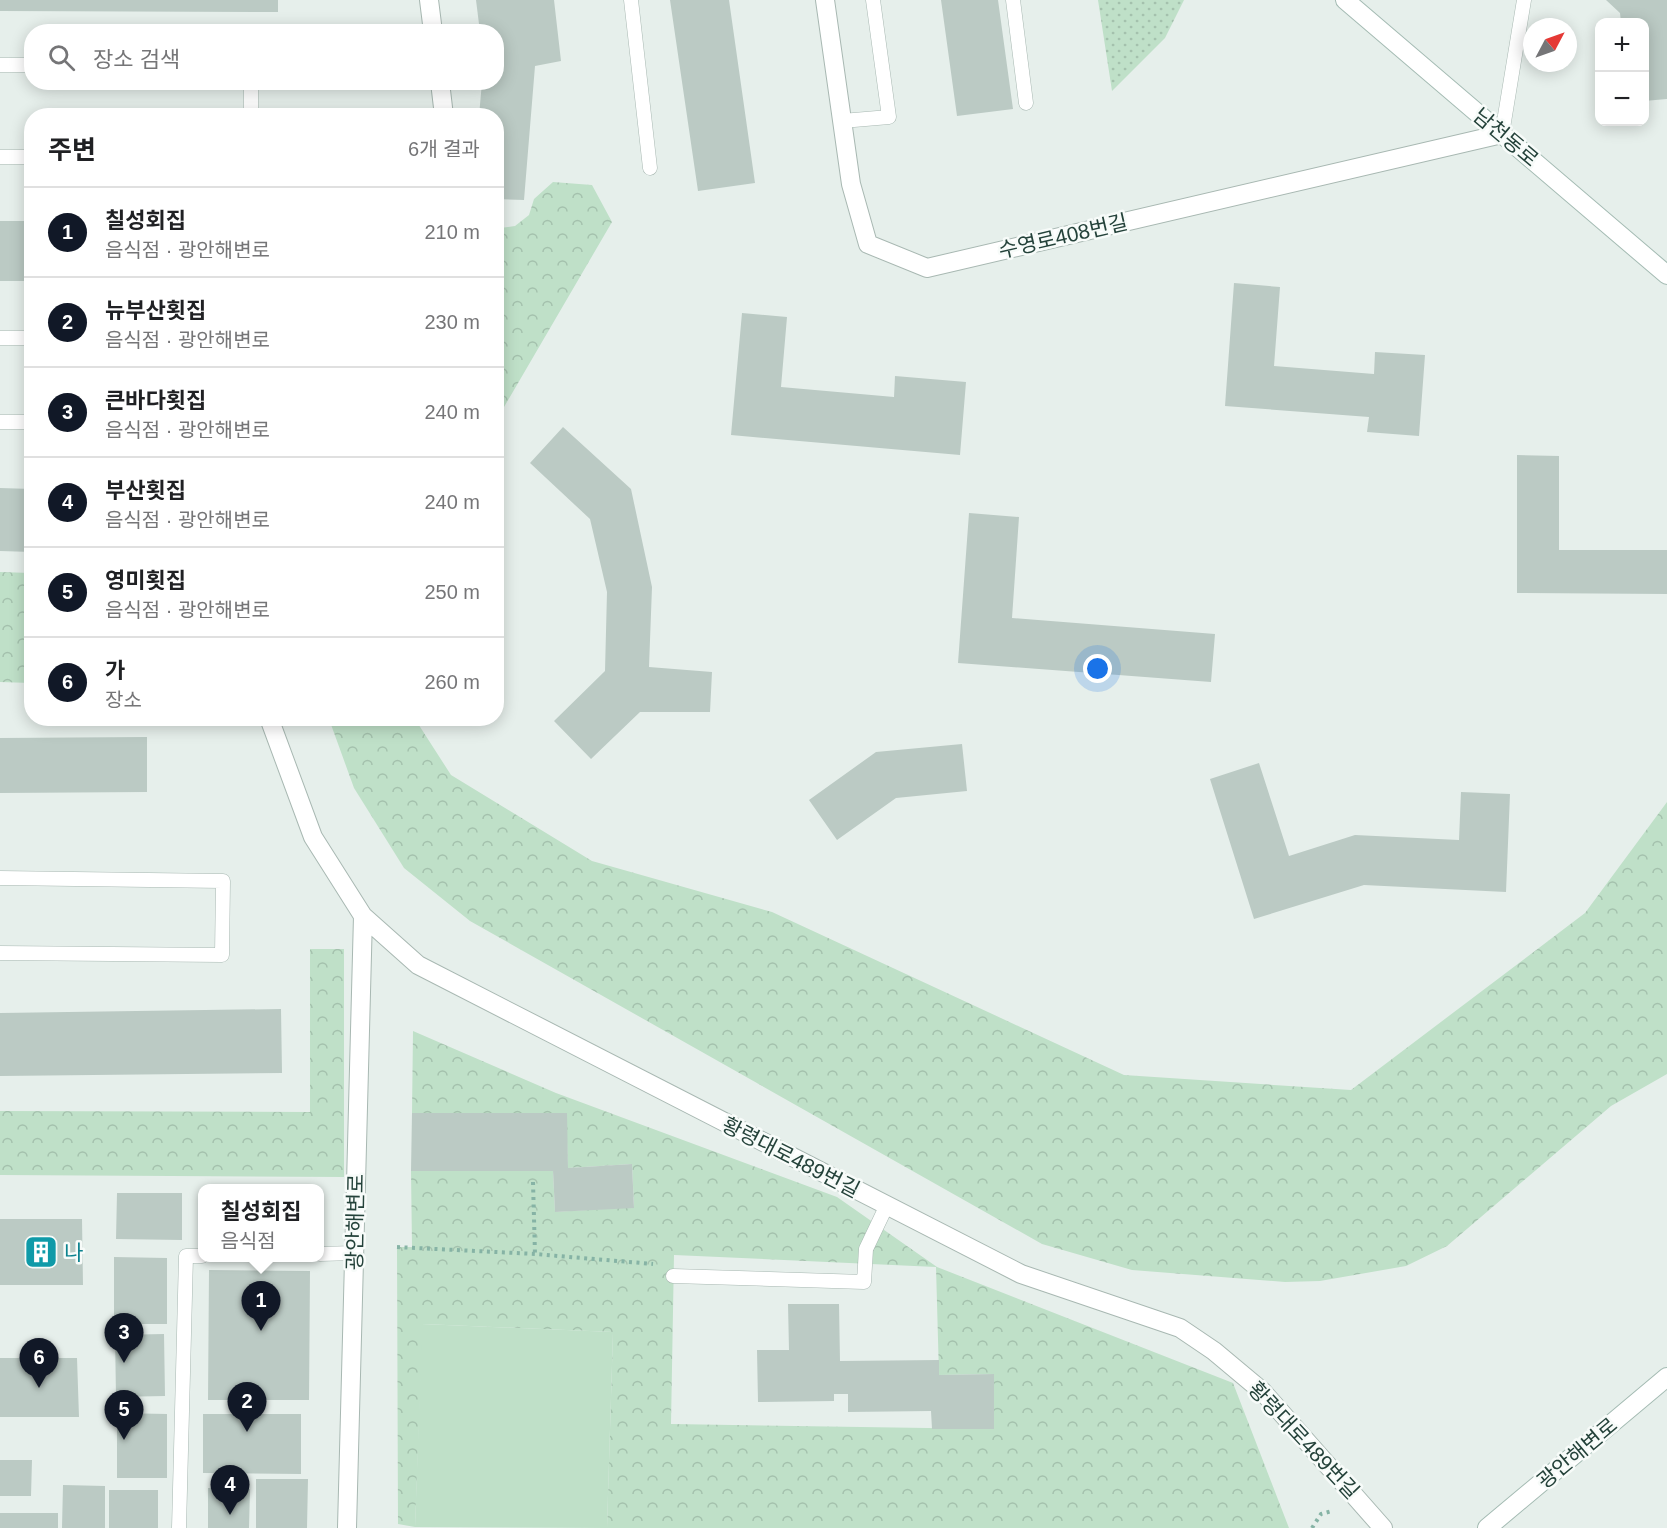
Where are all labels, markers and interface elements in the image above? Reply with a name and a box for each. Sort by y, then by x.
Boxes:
north arrow [1523,18,1577,72]
map controls [1595,18,1649,126]
button: + [1595,18,1649,72]
search box [24,24,504,90]
icon: search [45,41,78,74]
text: 장소 검색 [93,47,180,72]
button: − [1595,72,1649,126]
street label: 남천동로 [1469,103,1543,171]
text: 주변 [48,135,96,165]
text: 6개 결과 [408,138,480,160]
text: 칠성회집 [105,208,186,233]
street label: 수영로408번길 [996,210,1130,262]
text: 1 [62,221,73,243]
text: 210 m [424,221,480,243]
text: 음식점 · 광안해변로 [105,239,270,261]
text: 뉴부산횟집 [105,298,206,323]
text: 2 [62,311,73,333]
text: 230 m [424,311,480,333]
text: 음식점 · 광안해변로 [105,329,270,351]
text: 큰바다횟집 [105,388,206,413]
text: 3 [62,401,73,423]
text: 240 m [424,401,480,423]
text: 음식점 · 광안해변로 [105,419,270,441]
text: 부산횟집 [105,478,186,503]
text: 4 [62,491,73,513]
text: 240 m [424,491,480,513]
text: 음식점 · 광안해변로 [105,509,270,531]
text: 영미횟집 [105,568,186,593]
text: 5 [62,581,73,603]
text: 250 m [424,581,480,603]
text: 음식점 · 광안해변로 [105,599,270,621]
your location [1083,654,1112,683]
text: 가 [105,658,125,683]
text: 6 [62,671,73,693]
text: 260 m [424,671,480,693]
text: 장소 [105,689,142,711]
street label: 황령대로489번길 [719,1112,863,1202]
street label: 광안해변로 [343,1174,367,1270]
popup [198,1184,324,1262]
text: 칠성회집 [221,1199,301,1224]
text: 음식점 [221,1230,276,1252]
building icon: 나 [23,1234,59,1270]
place label: 나 [64,1241,83,1264]
pin: 1 [242,1282,280,1331]
pin: 3 [104,1314,144,1363]
pin: 6 [20,1338,58,1388]
street label: 황령대로489번길 [1244,1377,1364,1503]
pin: 2 [228,1382,266,1432]
pin: 5 [104,1390,144,1440]
street label: 광안해변로 [1533,1413,1621,1493]
pin: 4 [210,1466,250,1515]

